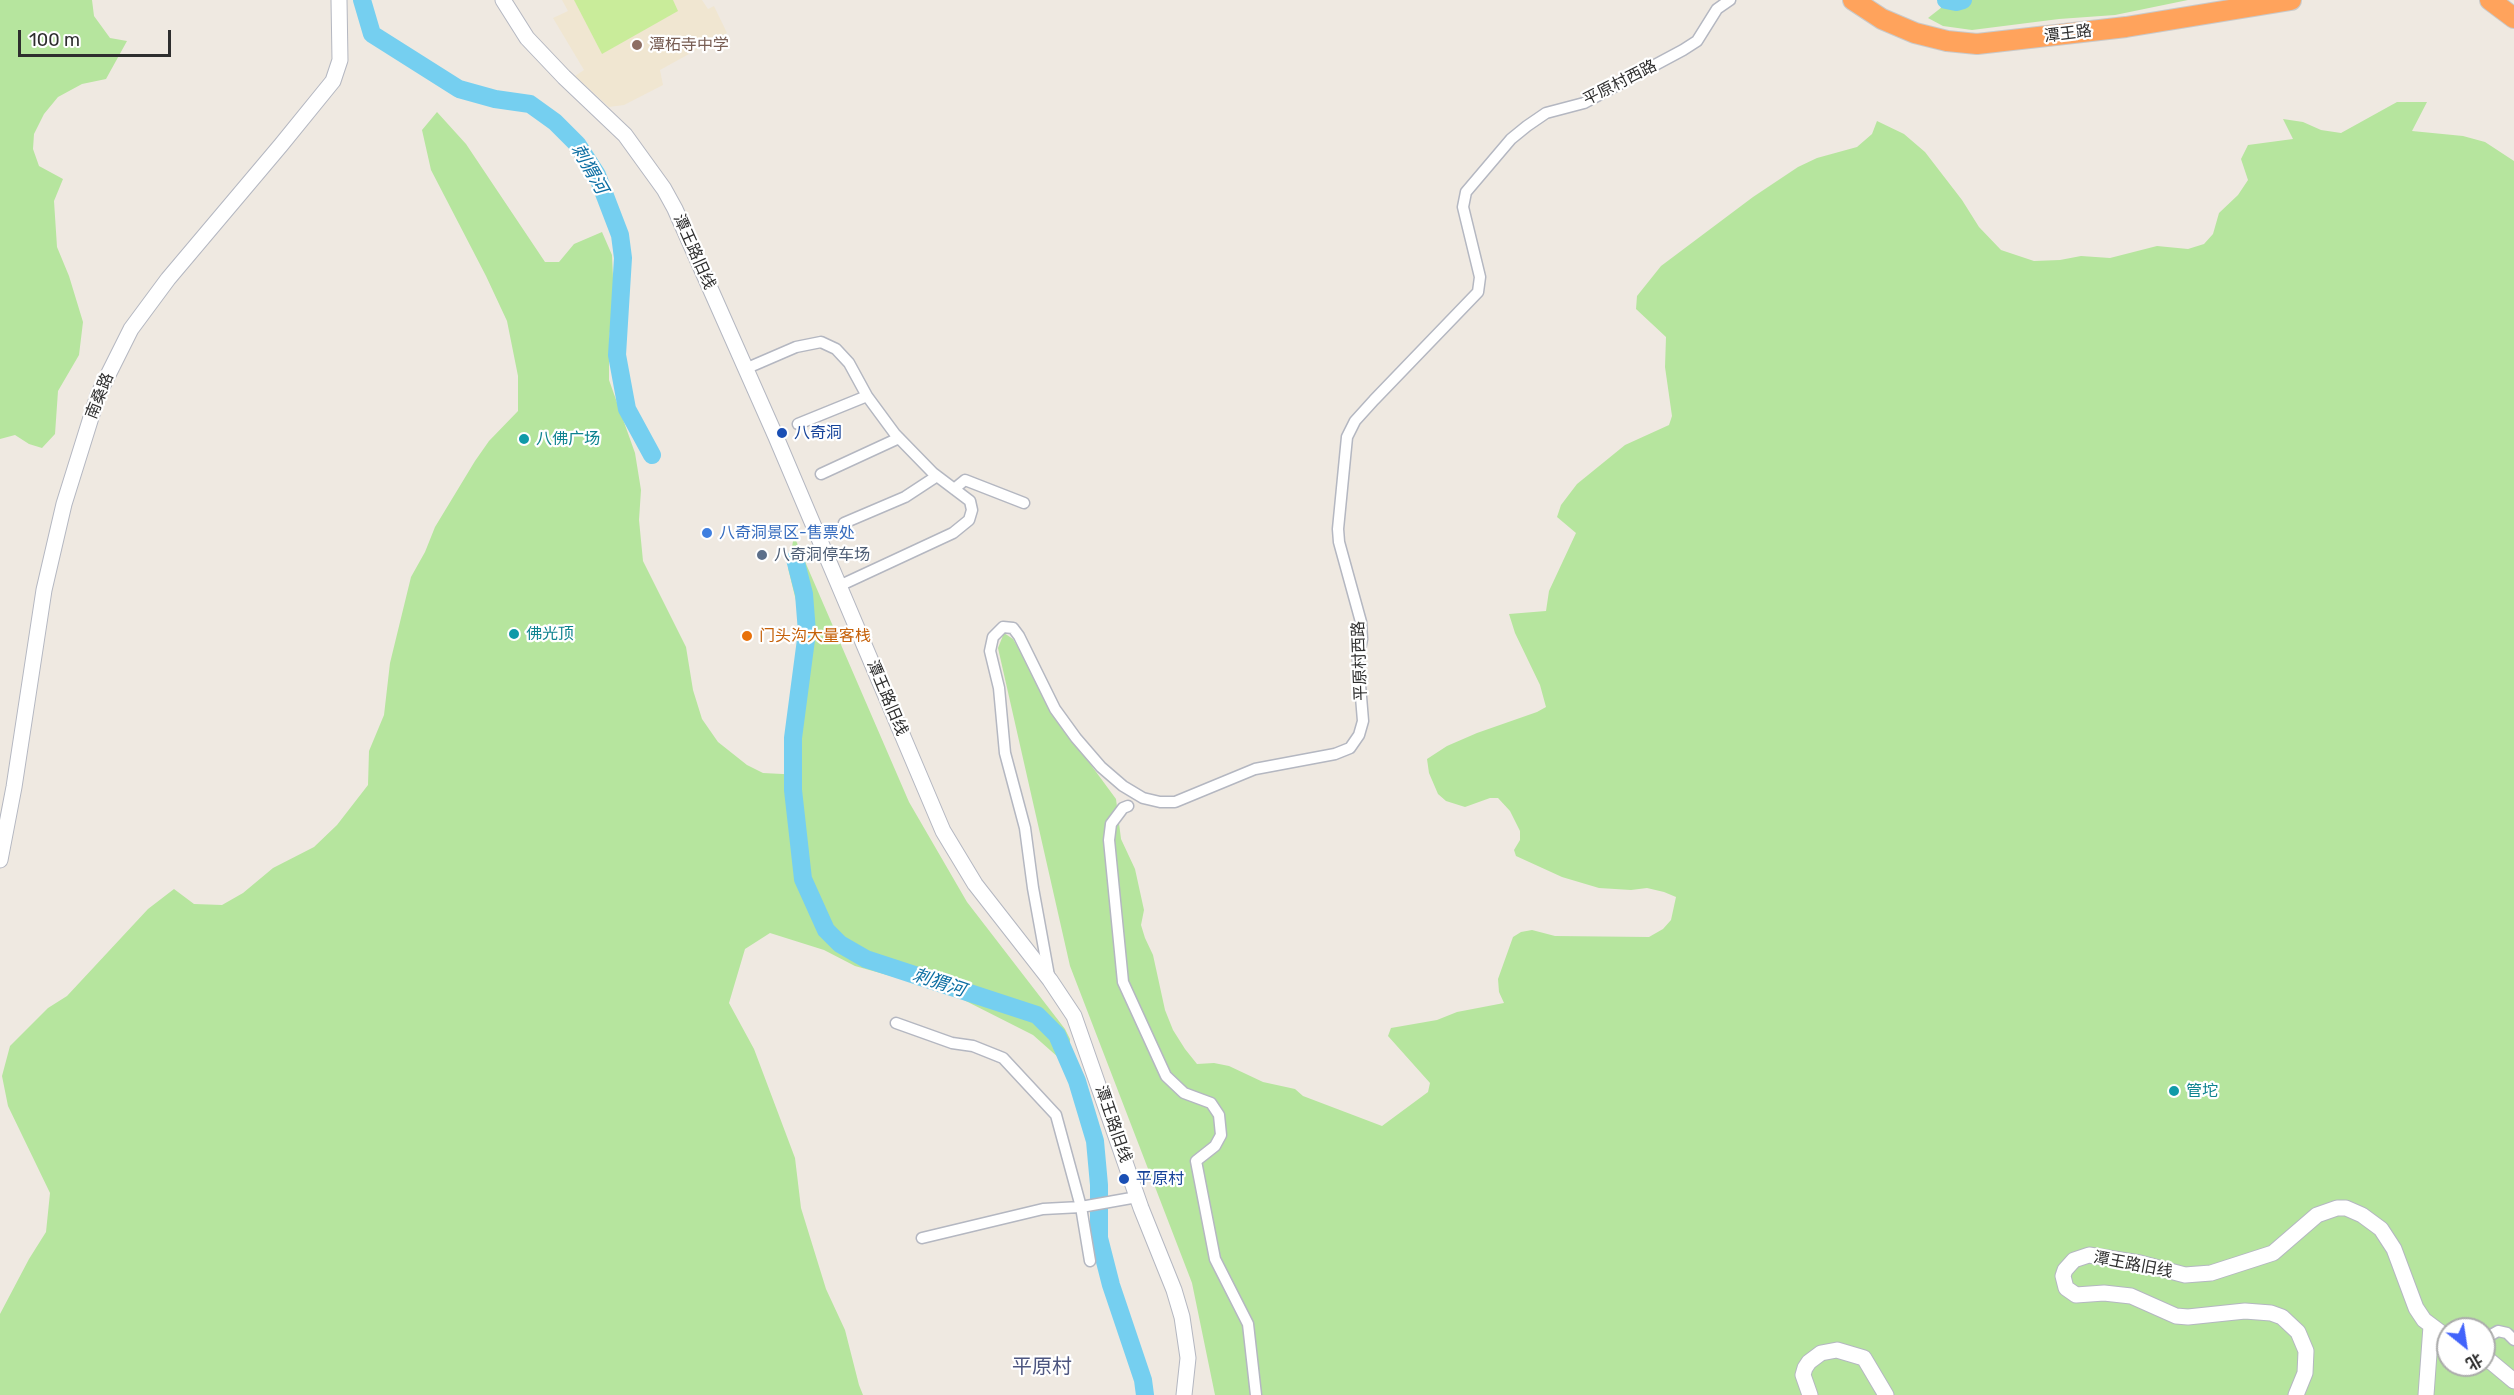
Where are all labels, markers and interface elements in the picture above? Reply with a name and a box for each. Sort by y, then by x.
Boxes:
scale bar [21,18,174,56]
street label: 潭王路 [2043,22,2093,46]
text: 100 m [29,29,80,51]
place label: 潭柘寺中学 [649,35,729,55]
marker: 潭柘寺中学 [630,38,644,52]
street label: 平原村西路 [1580,56,1660,110]
water label: 刺猬河 [566,140,612,198]
street label: 潭王路旧线 [669,212,719,292]
street label: 南桑路 [82,370,118,422]
place label: 八奇洞 [794,423,842,443]
marker: 八奇洞 [775,426,789,440]
place label: 八佛广场 [536,429,600,449]
marker: 八佛广场 [517,432,531,446]
place label: 八奇洞景区-售票处 [719,523,855,543]
marker: 八奇洞景区-售票处 [700,526,714,540]
place label: 八奇洞停车场 [774,545,870,565]
marker: 八奇洞停车场 [755,548,769,562]
street label: 平原村西路 [1349,621,1371,701]
place label: 佛光顶 [526,624,574,644]
place label: 门头沟大量客栈 [759,626,871,646]
marker: 佛光顶 [507,627,521,641]
marker: 门头沟大量客栈 [740,629,754,643]
street label: 潭王路旧线 [863,657,911,739]
water label: 刺猬河 [910,964,968,1002]
place label: 管坨 [2186,1081,2218,1101]
street label: 潭王路旧线 [1091,1083,1135,1165]
marker: 管坨 [2167,1084,2181,1098]
place label: 平原村 [1136,1169,1184,1189]
marker: 平原村 [1117,1172,1131,1186]
street label: 潭王路旧线 [2092,1248,2174,1282]
north arrow [2436,1317,2496,1377]
text: 北 [2463,1349,2486,1374]
district label: 平原村 [1012,1355,1072,1379]

